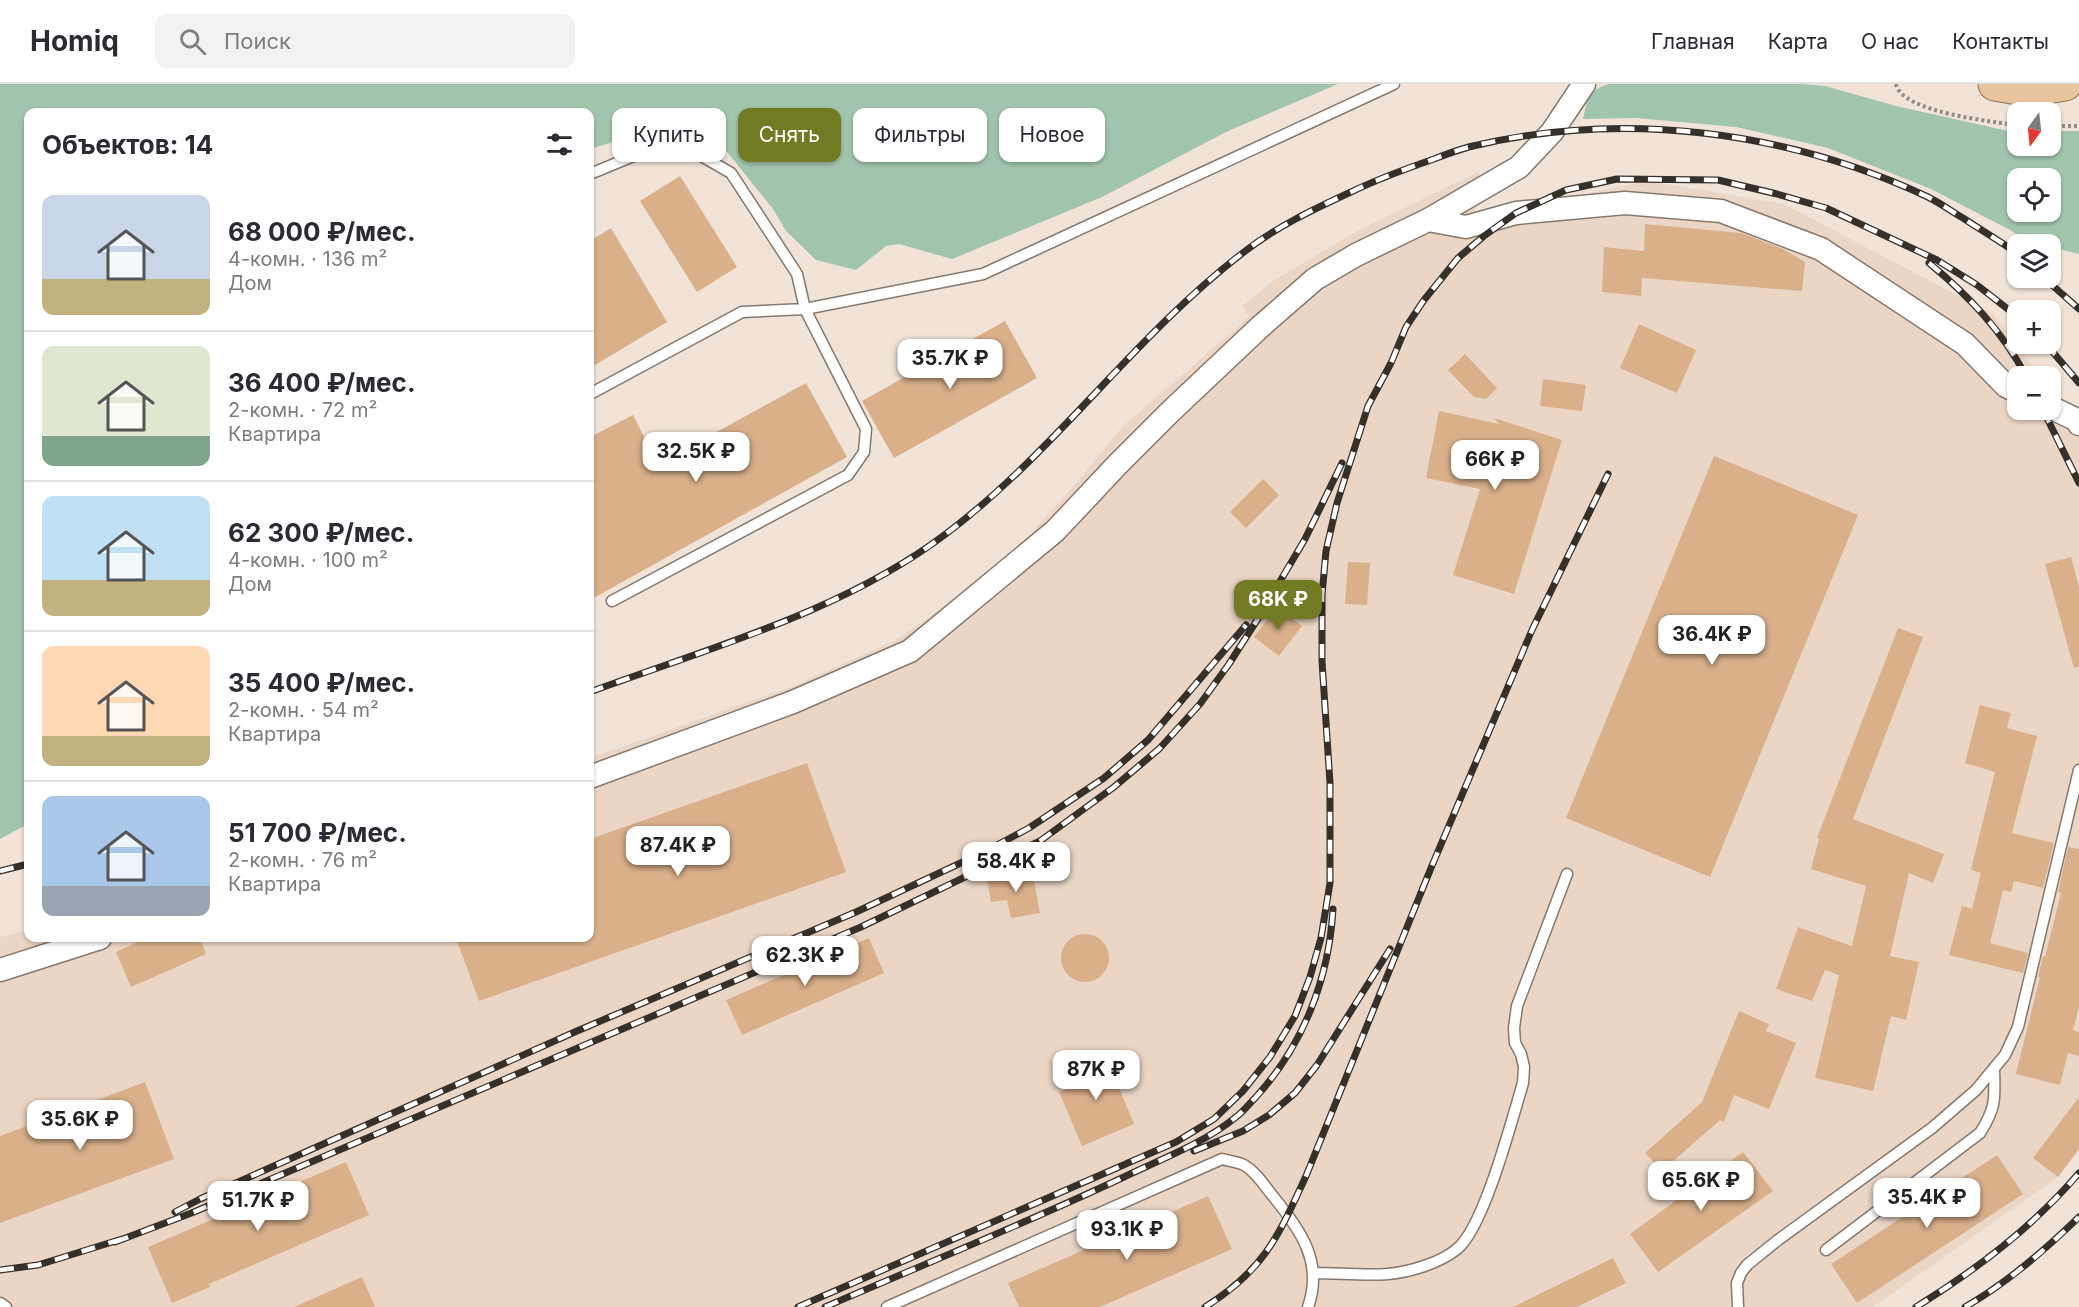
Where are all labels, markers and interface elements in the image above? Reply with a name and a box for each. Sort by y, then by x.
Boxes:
search box [155,14,575,68]
text: Homiq [30,24,119,58]
icon: search [176,25,209,58]
text: Поиск [224,28,291,54]
text: Главная [1651,29,1735,54]
text: Карта [1768,29,1828,54]
text: О нас [1861,29,1919,54]
text: Контакты [1952,29,2049,54]
north arrow [2007,102,2061,156]
map controls [2007,102,2061,420]
chip: Купить [612,108,726,162]
chip: Снять [738,108,841,162]
chip: Фильтры [853,108,987,162]
chip: Новое [999,108,1105,162]
icon: filters [543,128,576,161]
text: Объектов: 14 [42,129,213,160]
button: locate [2007,168,2061,222]
text: 68 000 ₽/мес. [228,216,416,247]
icon: home [90,219,162,291]
button: layers [2007,234,2061,288]
text: 4-комн. · 136 m² [228,247,387,271]
text: Дом [228,271,272,295]
button: + [2007,300,2061,354]
pin: 35.7K ₽ [895,339,1005,390]
text: 35.7K ₽ [912,346,989,370]
button: − [2007,366,2061,420]
text: 36 400 ₽/мес. [228,367,416,398]
icon: home [90,370,162,442]
text: 2-комн. · 72 m² [228,398,377,422]
text: Квартира [228,422,321,446]
pin: 32.5K ₽ [641,432,751,483]
text: 32.5K ₽ [657,439,735,463]
pin: 66K ₽ [1453,440,1537,491]
text: 66K ₽ [1465,447,1525,471]
text: 62 300 ₽/мес. [228,517,414,548]
icon: home [90,520,162,592]
text: 4-комн. · 100 m² [228,548,388,572]
text: Дом [228,572,272,596]
pin: 68K ₽ [1236,580,1320,631]
text: 68K ₽ [1248,587,1308,611]
pin: 36.4K ₽ [1657,615,1767,666]
text: 36.4K ₽ [1672,622,1752,646]
text: 35 400 ₽/мес. [228,667,415,698]
icon: home [90,670,162,742]
text: 2-комн. · 54 m² [228,698,379,722]
text: Квартира [228,722,321,746]
text: 51 700 ₽/мес. [228,817,407,848]
icon: home [90,820,162,892]
pin: 87.4K ₽ [623,826,733,877]
text: 87.4K ₽ [640,833,716,857]
pin: 58.4K ₽ [961,842,1071,893]
text: 2-комн. · 76 m² [228,848,377,872]
text: 58.4K ₽ [976,849,1056,873]
text: Квартира [228,872,321,896]
pin: 62.3K ₽ [750,936,860,987]
text: 62.3K ₽ [766,943,844,967]
pin: 87K ₽ [1054,1050,1138,1101]
text: 87K ₽ [1067,1057,1125,1081]
pin: 35.6K ₽ [25,1100,135,1151]
text: 35.6K ₽ [41,1107,119,1131]
pin: 65.6K ₽ [1646,1161,1756,1212]
text: 65.6K ₽ [1662,1168,1740,1192]
pin: 35.4K ₽ [1872,1178,1982,1229]
pin: 51.7K ₽ [203,1181,313,1232]
text: 35.4K ₽ [1887,1185,1967,1209]
text: 51.7K ₽ [221,1188,295,1212]
pin: 93.1K ₽ [1072,1210,1182,1261]
text: 93.1K ₽ [1091,1217,1163,1241]

